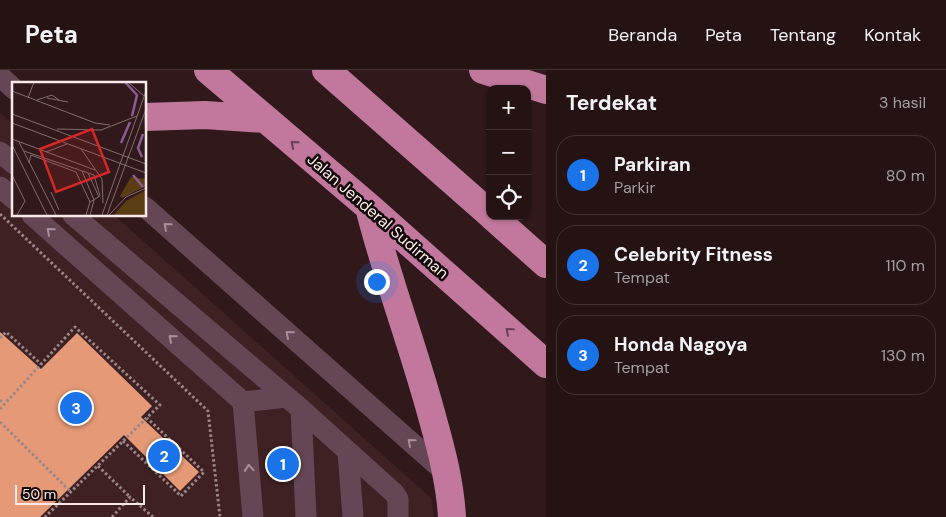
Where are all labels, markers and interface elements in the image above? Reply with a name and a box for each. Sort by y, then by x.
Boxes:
text: Peta [25,19,78,50]
text: Beranda [608,23,677,47]
text: Peta [705,23,742,47]
text: Tentang [770,23,836,47]
text: Kontak [864,23,921,47]
inset map [12,82,146,216]
map controls [486,85,531,220]
button: + [486,85,531,130]
text: Terdekat [566,89,657,117]
text: 3 hasil [879,92,926,113]
button: − [486,130,531,175]
one-way arrow [291,141,300,150]
street label: Jalan Jenderal Sudirman [303,149,453,283]
text: Parkiran [614,152,691,177]
text: 1 [580,165,586,186]
text: 80 m [886,165,925,186]
button: locate [486,175,531,220]
text: Parkir [614,177,655,198]
one-way arrow [164,223,173,232]
one-way arrow [46,228,55,237]
text: Celebrity Fitness [614,242,773,267]
text: 2 [578,255,588,276]
text: 110 m [886,255,925,276]
text: Tempat [614,267,670,288]
your location [364,269,390,295]
one-way arrow [506,328,515,337]
one-way arrow [286,331,295,340]
text: Honda Nagoya [614,332,747,357]
one-way arrow [168,335,177,344]
text: 3 [578,345,588,366]
text: 130 m [881,345,925,366]
text: Tempat [614,357,670,378]
pin: 3 [60,389,92,427]
pin: 2 [148,437,180,475]
one-way arrow [407,438,416,447]
pin: 1 [267,445,299,483]
one-way arrow [244,464,255,472]
scale bar [15,482,145,505]
text: 50 m [22,485,56,503]

